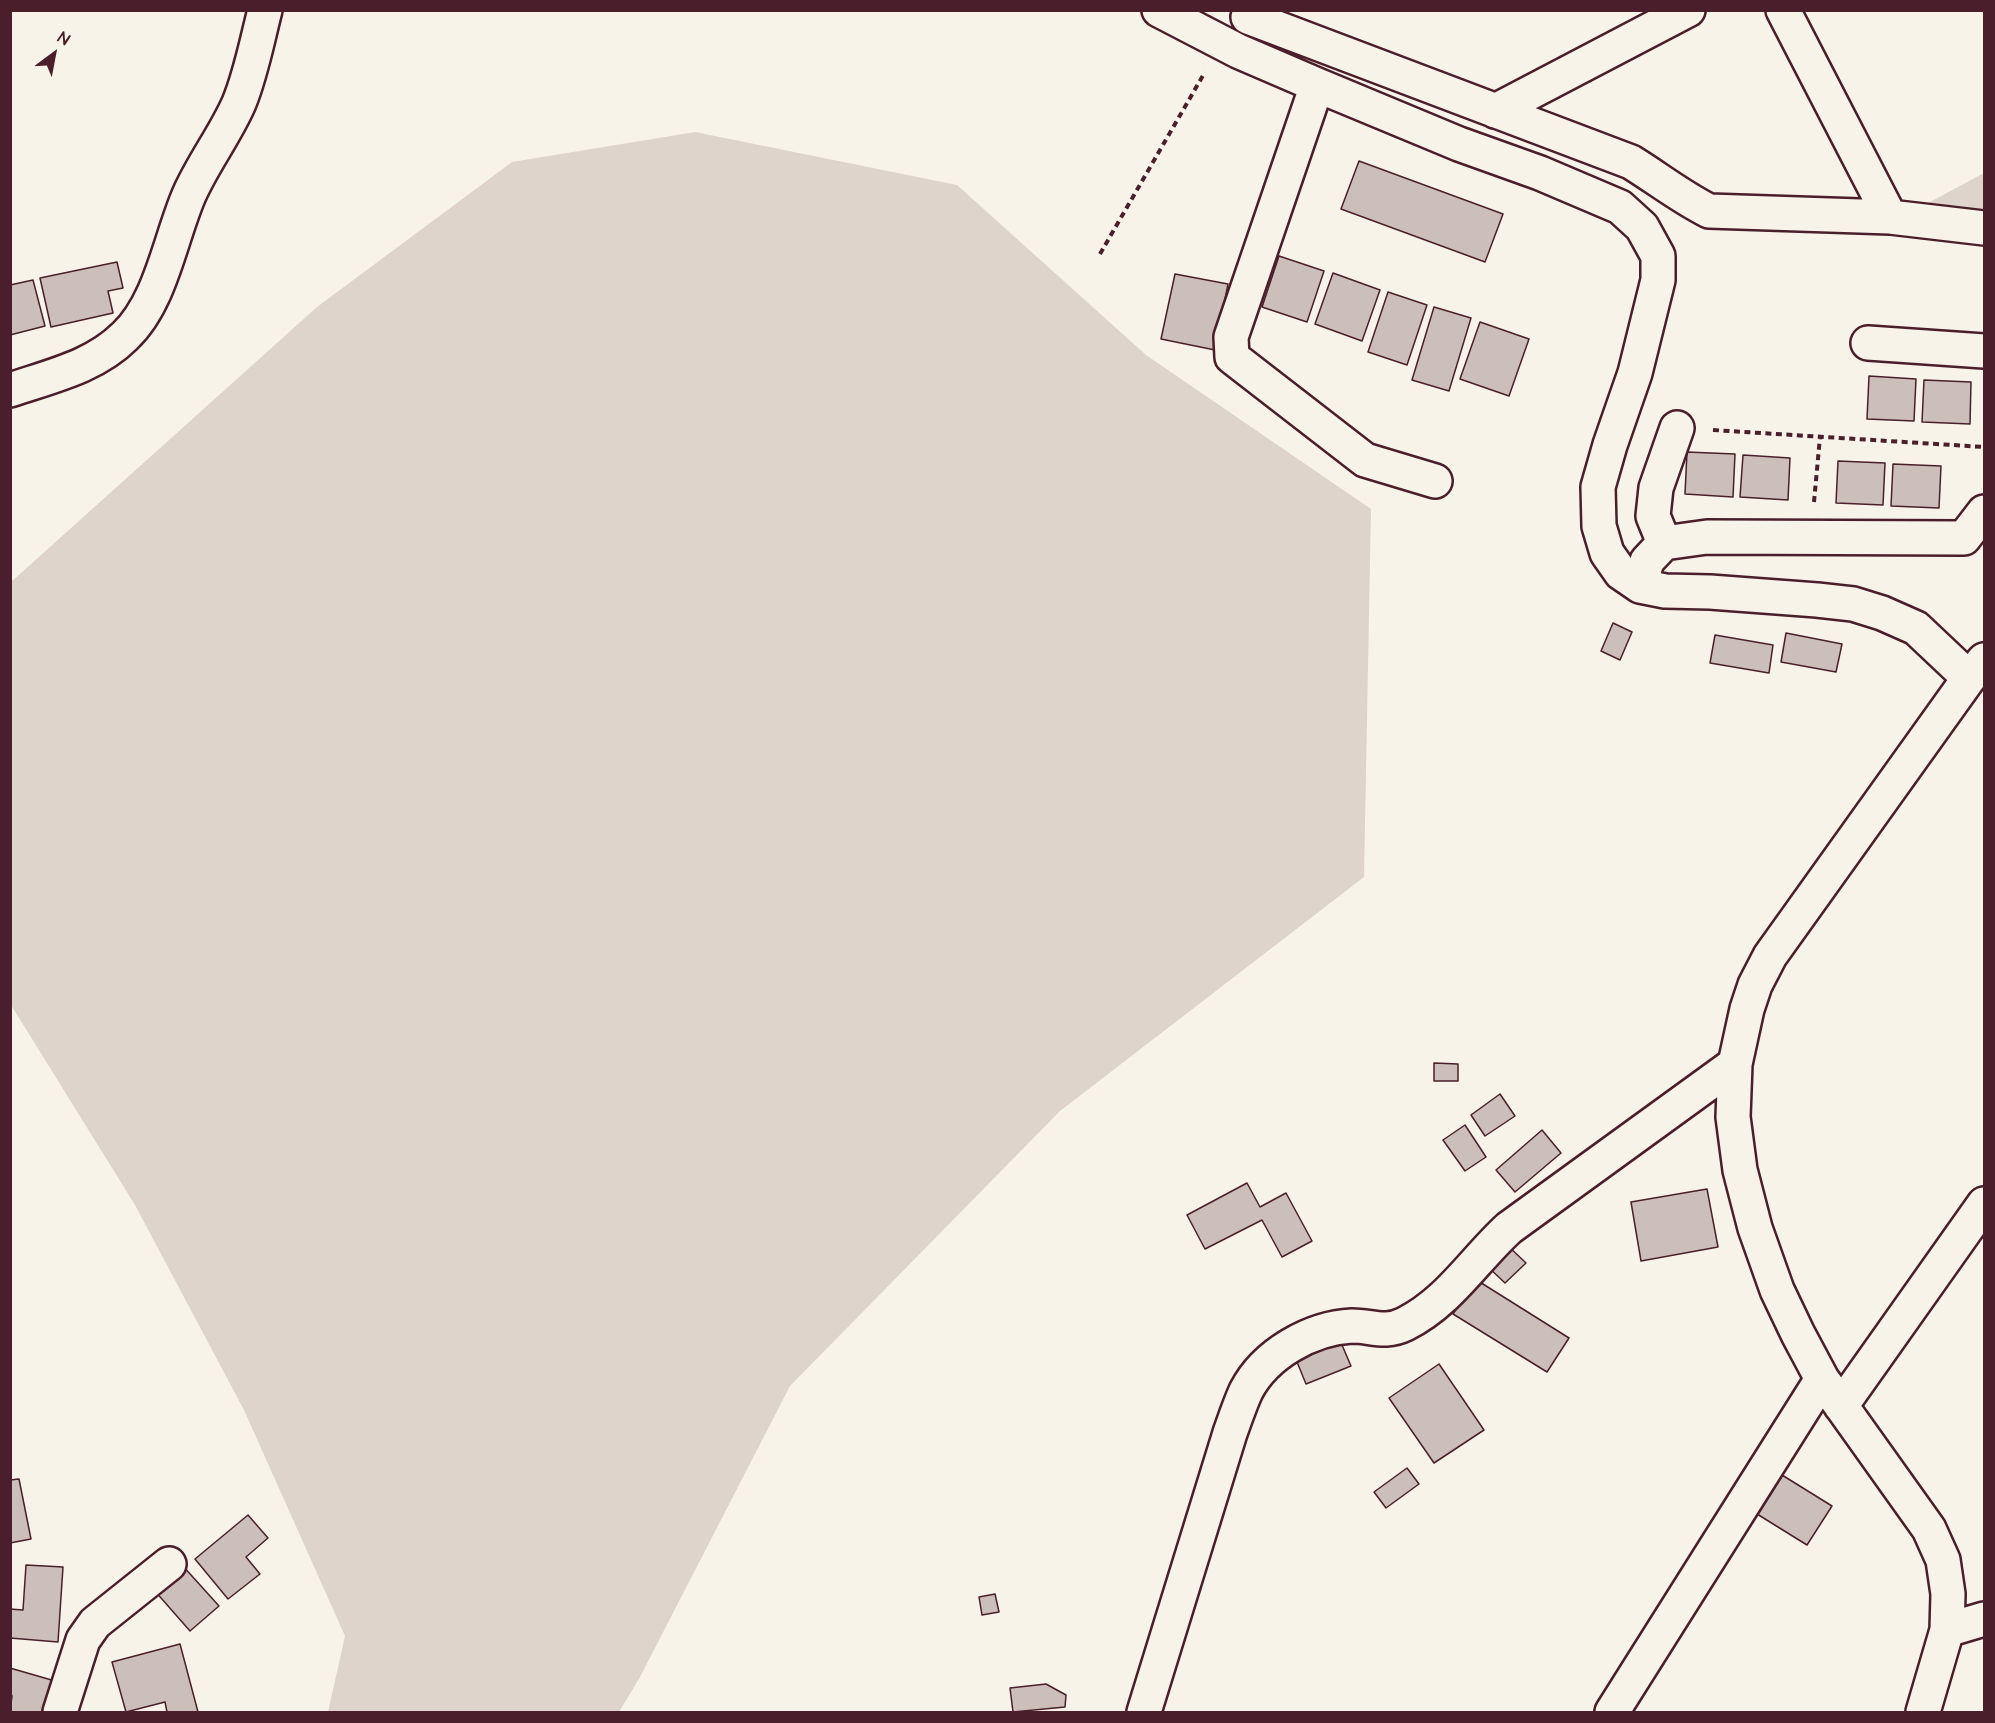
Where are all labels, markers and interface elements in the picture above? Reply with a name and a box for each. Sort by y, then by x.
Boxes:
north arrow [24,24,84,84]
text: N [53,27,74,51]

